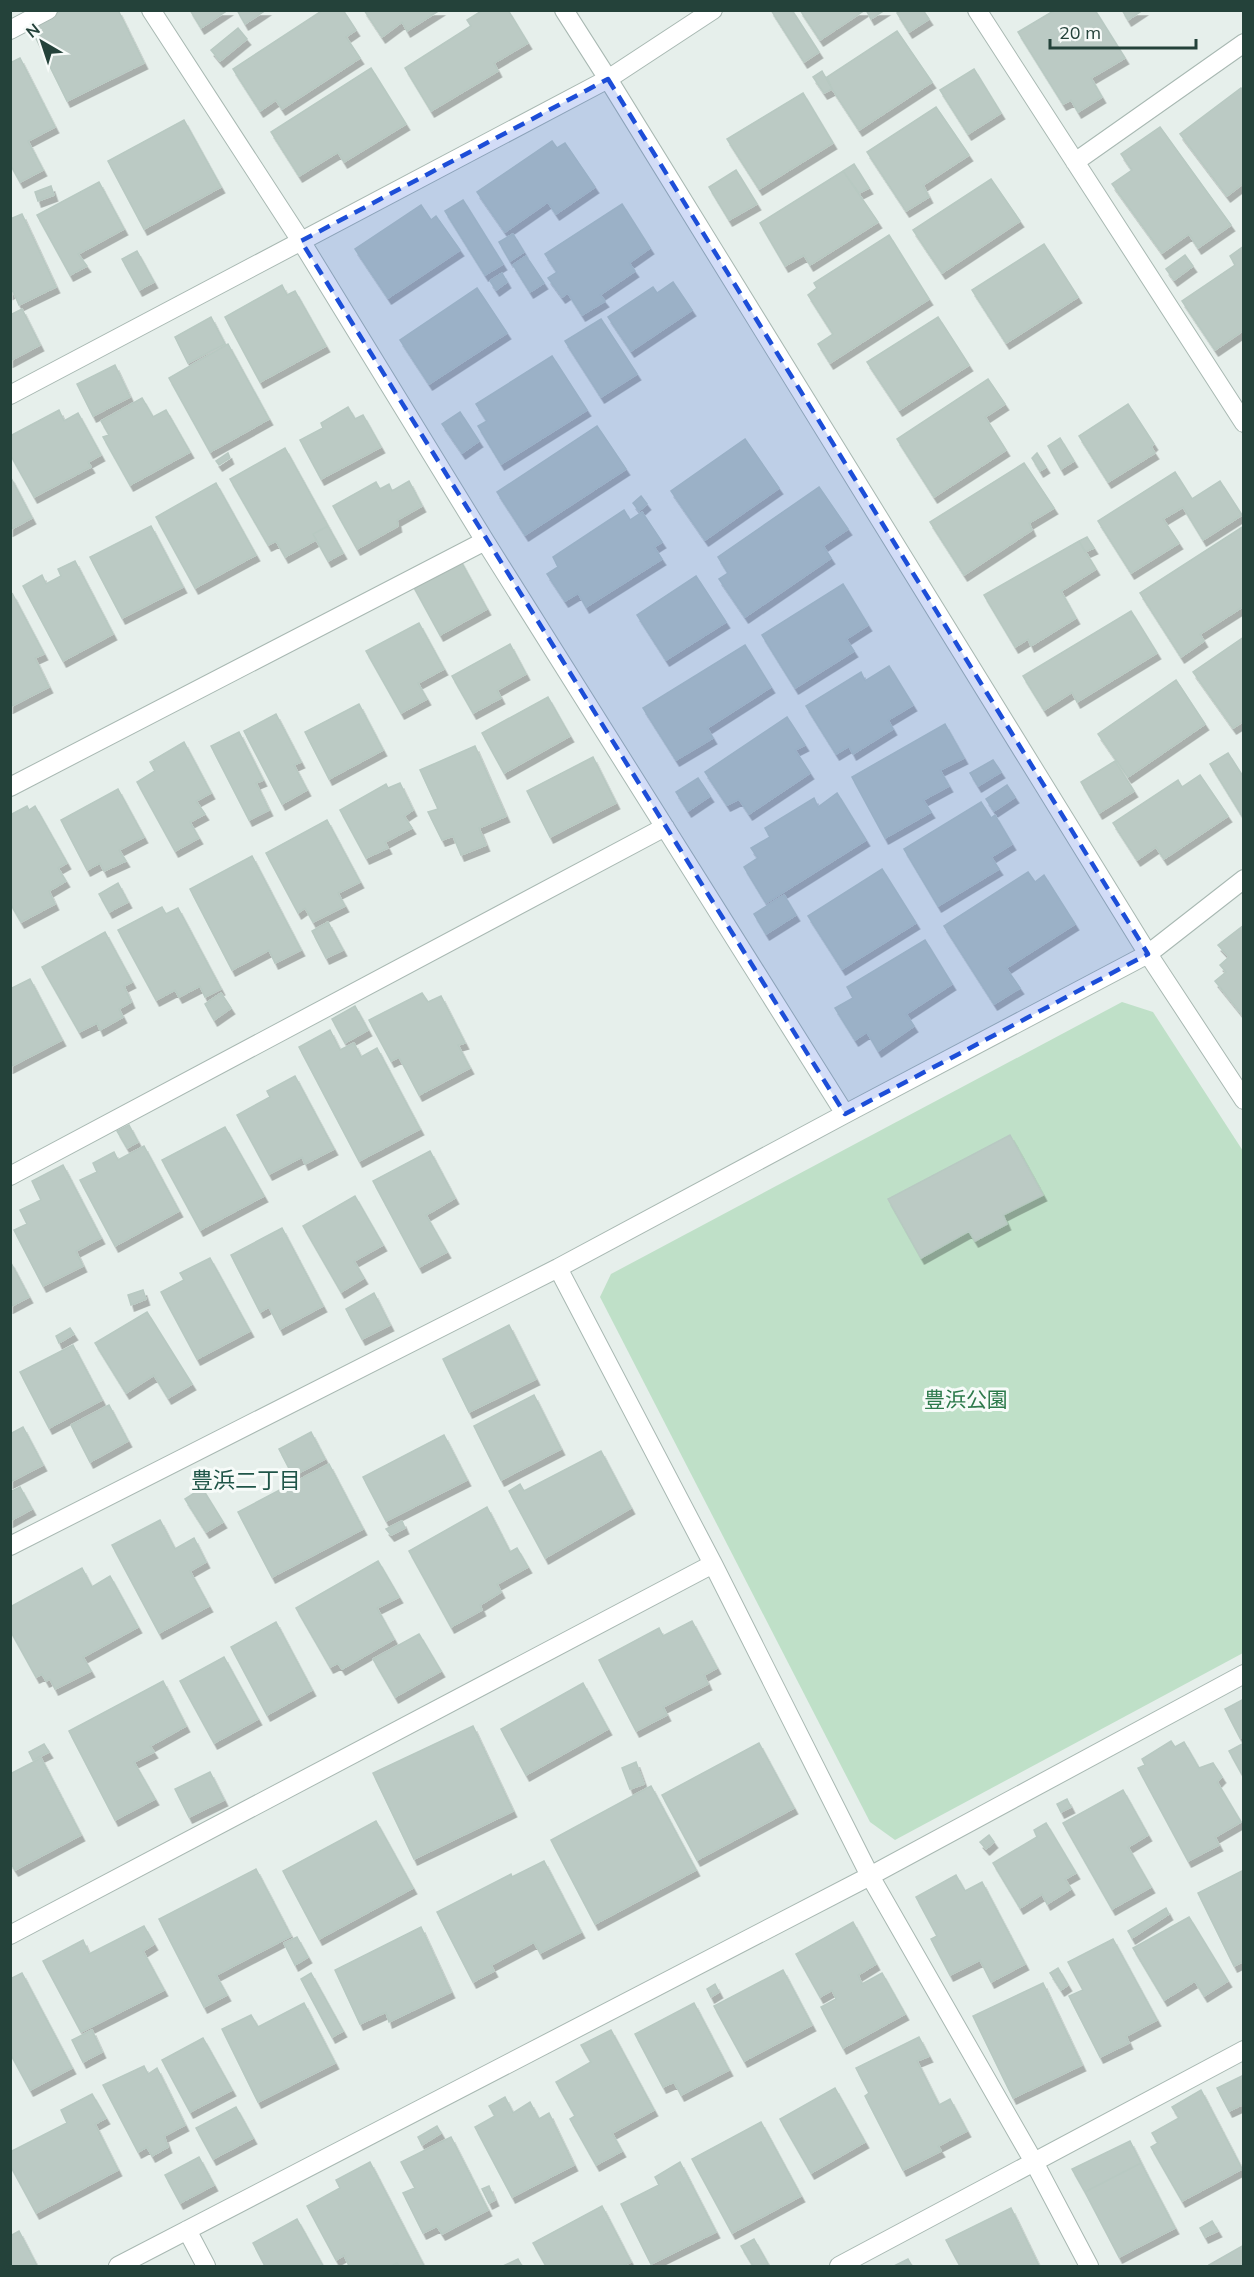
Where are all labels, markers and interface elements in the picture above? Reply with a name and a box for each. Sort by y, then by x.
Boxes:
north arrow [12,12,72,72]
scale bar [1050,12,1196,50]
text: N [22,19,44,42]
text: 20 m [1059,21,1101,44]
park label: 豊浜公園 [924,1386,1008,1412]
district label: 豊浜二丁目 [191,1466,301,1494]

